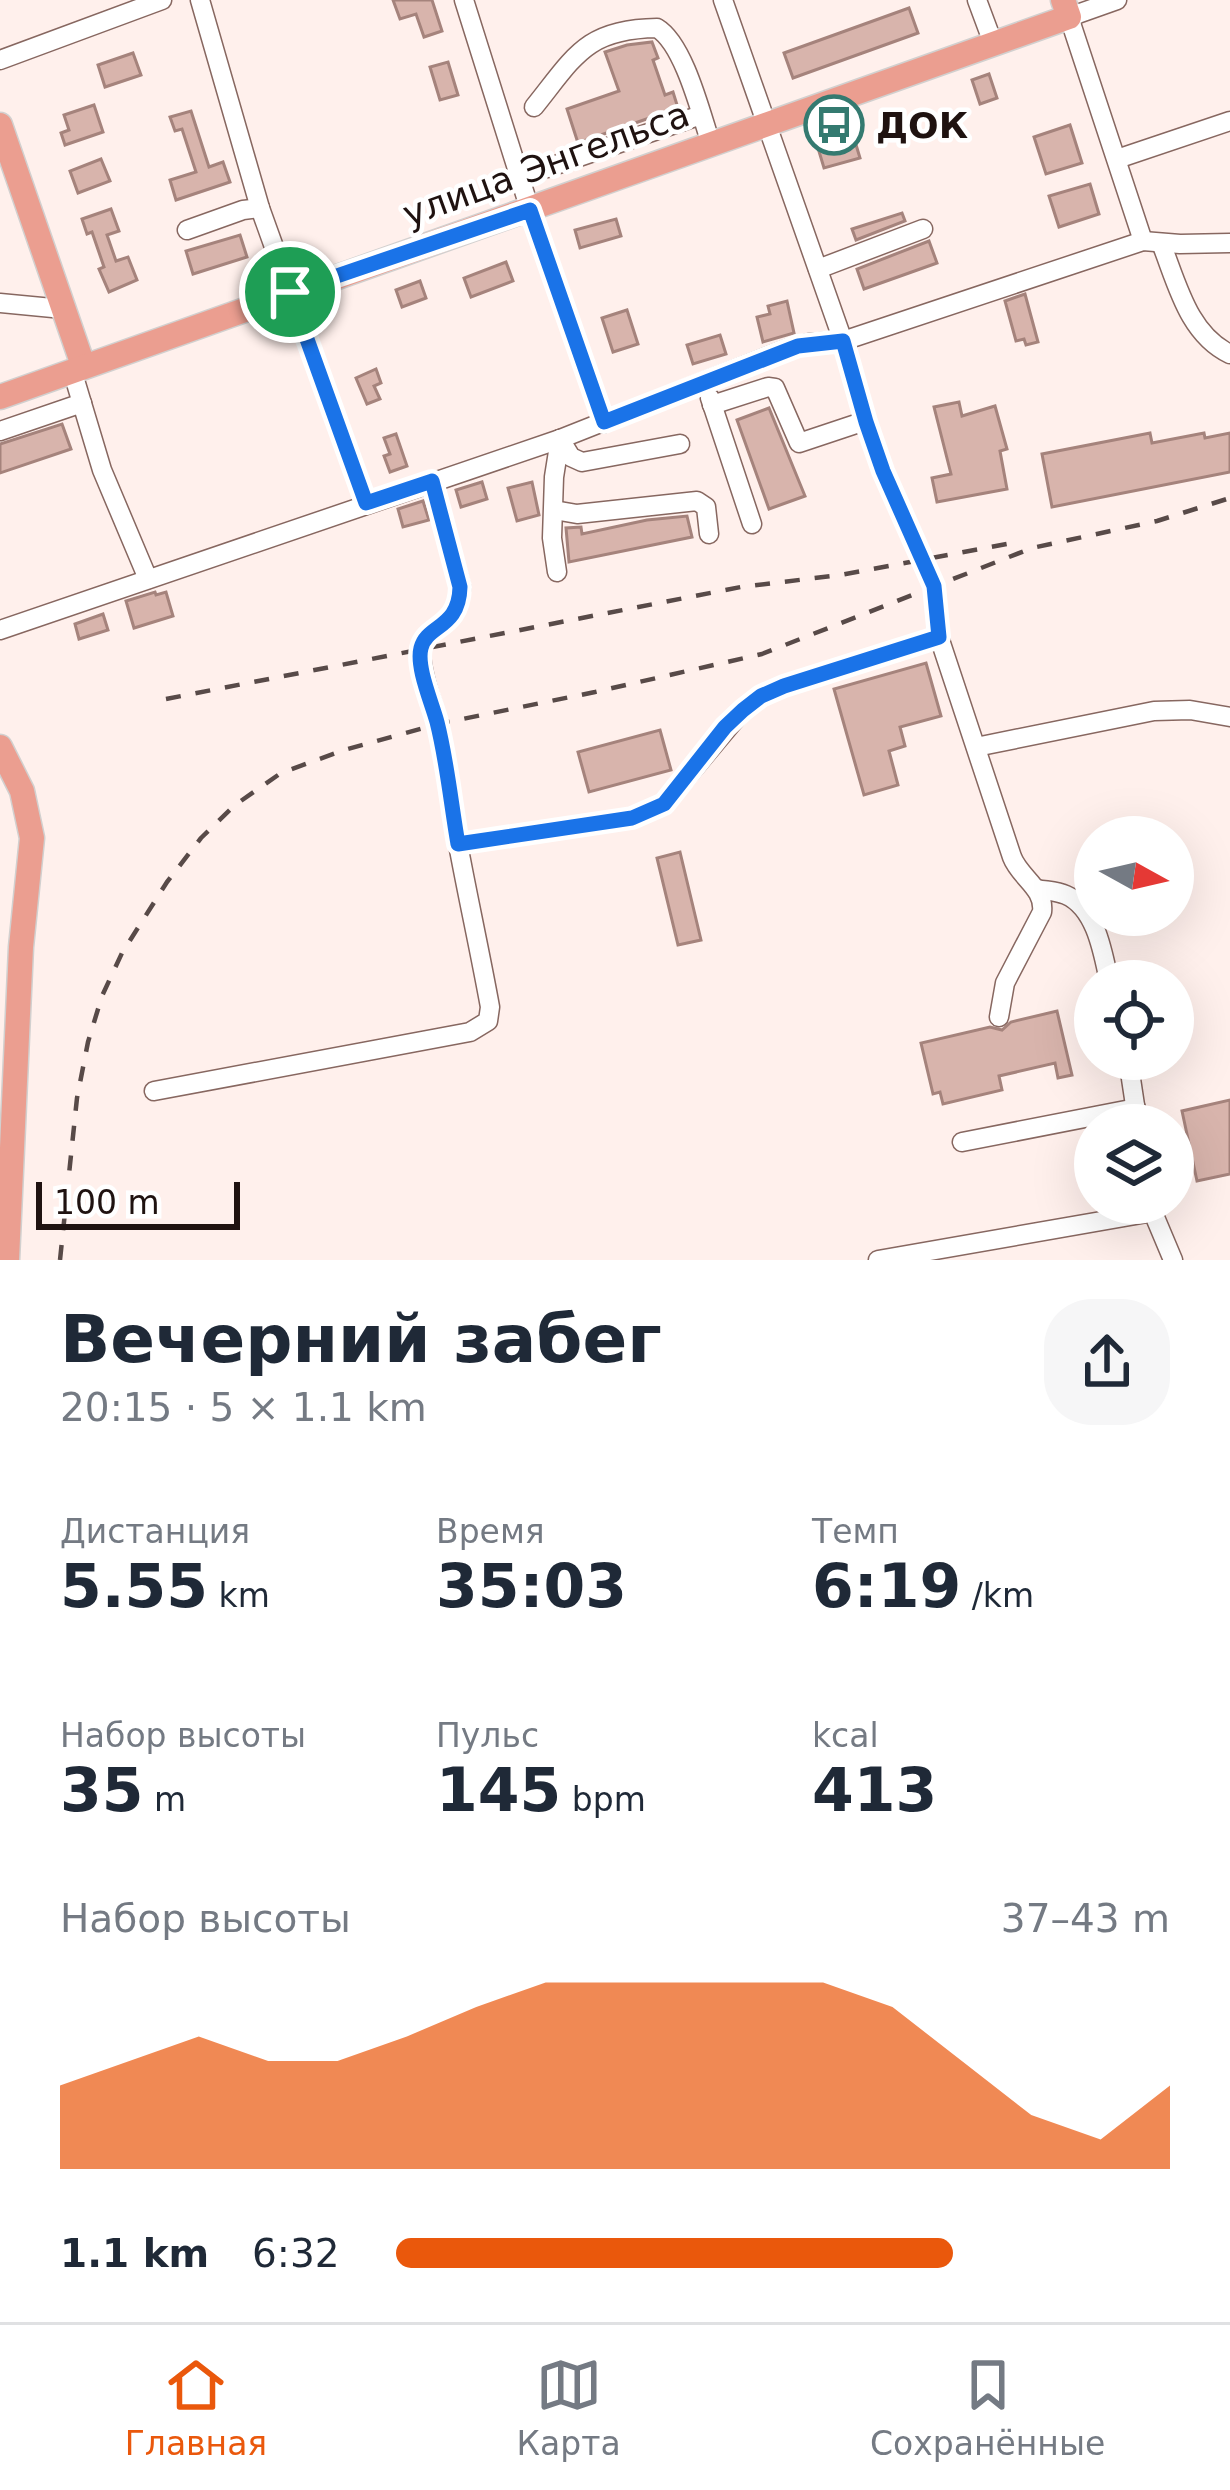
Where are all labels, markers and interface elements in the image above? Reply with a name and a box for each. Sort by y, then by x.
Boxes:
street label: улица Энгельса [397,93,695,235]
bus stop icon: ДОК [803,94,865,156]
place label: ДОК [876,105,968,146]
pin [239,241,341,343]
icon: arrive [257,259,323,325]
north arrow [1074,816,1194,936]
map controls [1074,816,1194,1224]
button: locate [1074,960,1194,1080]
button: layers [1074,1104,1194,1224]
scale bar [36,1176,240,1229]
text: 100 m [54,1183,160,1222]
button: share [1044,1299,1170,1425]
text: Вечерний забег [60,1301,662,1378]
text: 20:15 · 5 × 1.1 km [60,1385,427,1430]
text: Дистанция [60,1512,250,1551]
text: Время [436,1512,545,1551]
text: Темп [812,1512,899,1551]
text: 5.55 [60,1551,208,1621]
text: 35:03 [436,1551,627,1621]
text: 6:19 [812,1551,961,1621]
text: km [208,1576,270,1615]
text: /km [961,1576,1034,1615]
text: Набор высоты [60,1716,306,1755]
text: Пульс [436,1716,539,1755]
text: kcal [812,1716,879,1755]
text: 35 [60,1755,144,1825]
text: 145 [436,1755,561,1825]
text: 413 [812,1755,937,1825]
text: m [144,1780,186,1819]
text: bpm [561,1780,646,1819]
text: Набор высоты [60,1896,351,1941]
text: 37–43 m [1001,1896,1170,1941]
text: 1.1 km [60,2231,209,2276]
text: 6:32 [252,2231,340,2276]
tab: Главная [125,2352,267,2463]
tab: Карта [517,2352,621,2463]
tab: Сохранённые [870,2352,1105,2463]

